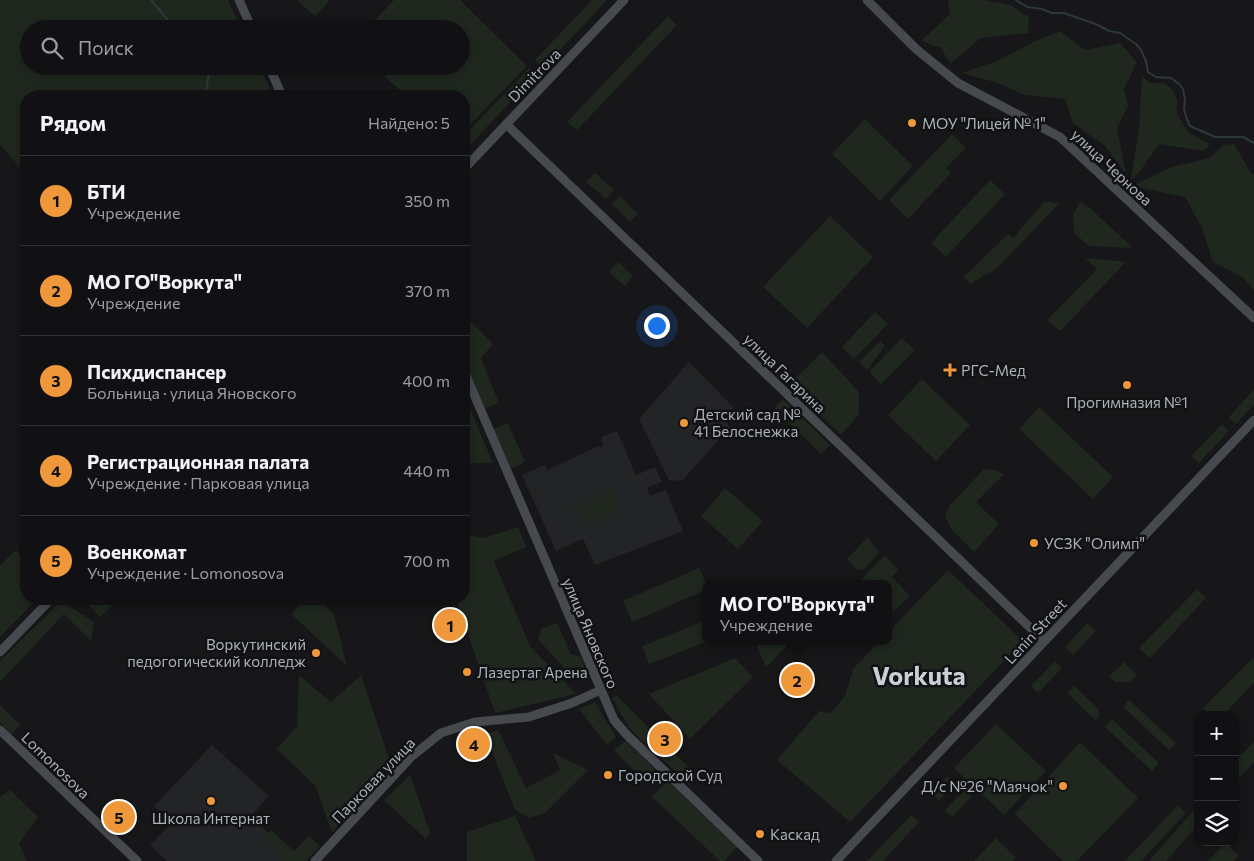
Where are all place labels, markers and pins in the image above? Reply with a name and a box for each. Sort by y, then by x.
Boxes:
place label: МОУ "Лицей № 1" [922,114,1046,132]
marker: МОУ "Лицей № 1" [906,117,918,129]
place label: РГС-Мед [961,361,1026,379]
marker: РГС-Мед [943,363,957,377]
marker: Прогимназия №1 [1121,379,1133,391]
place label: Прогимназия №1 [1066,393,1188,411]
place label: Детский сад № 41 Белоснежка [694,405,801,440]
marker: Детский сад № 41 Белоснежка [678,417,690,429]
place label: УСЗК "Олимп" [1044,534,1145,552]
marker: УСЗК "Олимп" [1028,537,1040,549]
pin: 1 [434,606,466,644]
place label: Воркутинский педогогический колледж [127,635,306,670]
marker: Воркутинский педогогический колледж [310,647,322,659]
pin: 2 [781,661,813,699]
place label: Лазертаг Арена [477,663,588,681]
marker: Лазертаг Арена [461,666,473,678]
pin: 3 [649,720,681,758]
pin: 4 [458,725,490,763]
place label: Городской Суд [618,766,722,784]
marker: Городской Суд [602,769,614,781]
place label: Д/с №26 "Маячок" [922,777,1053,795]
marker: Д/с №26 "Маячок" [1057,780,1069,792]
marker: Школа Интернат [205,795,217,807]
pin: 5 [103,798,135,836]
place label: Школа Интернат [152,809,270,827]
place label: Каскад [770,825,820,843]
marker: Каскад [754,828,766,840]

